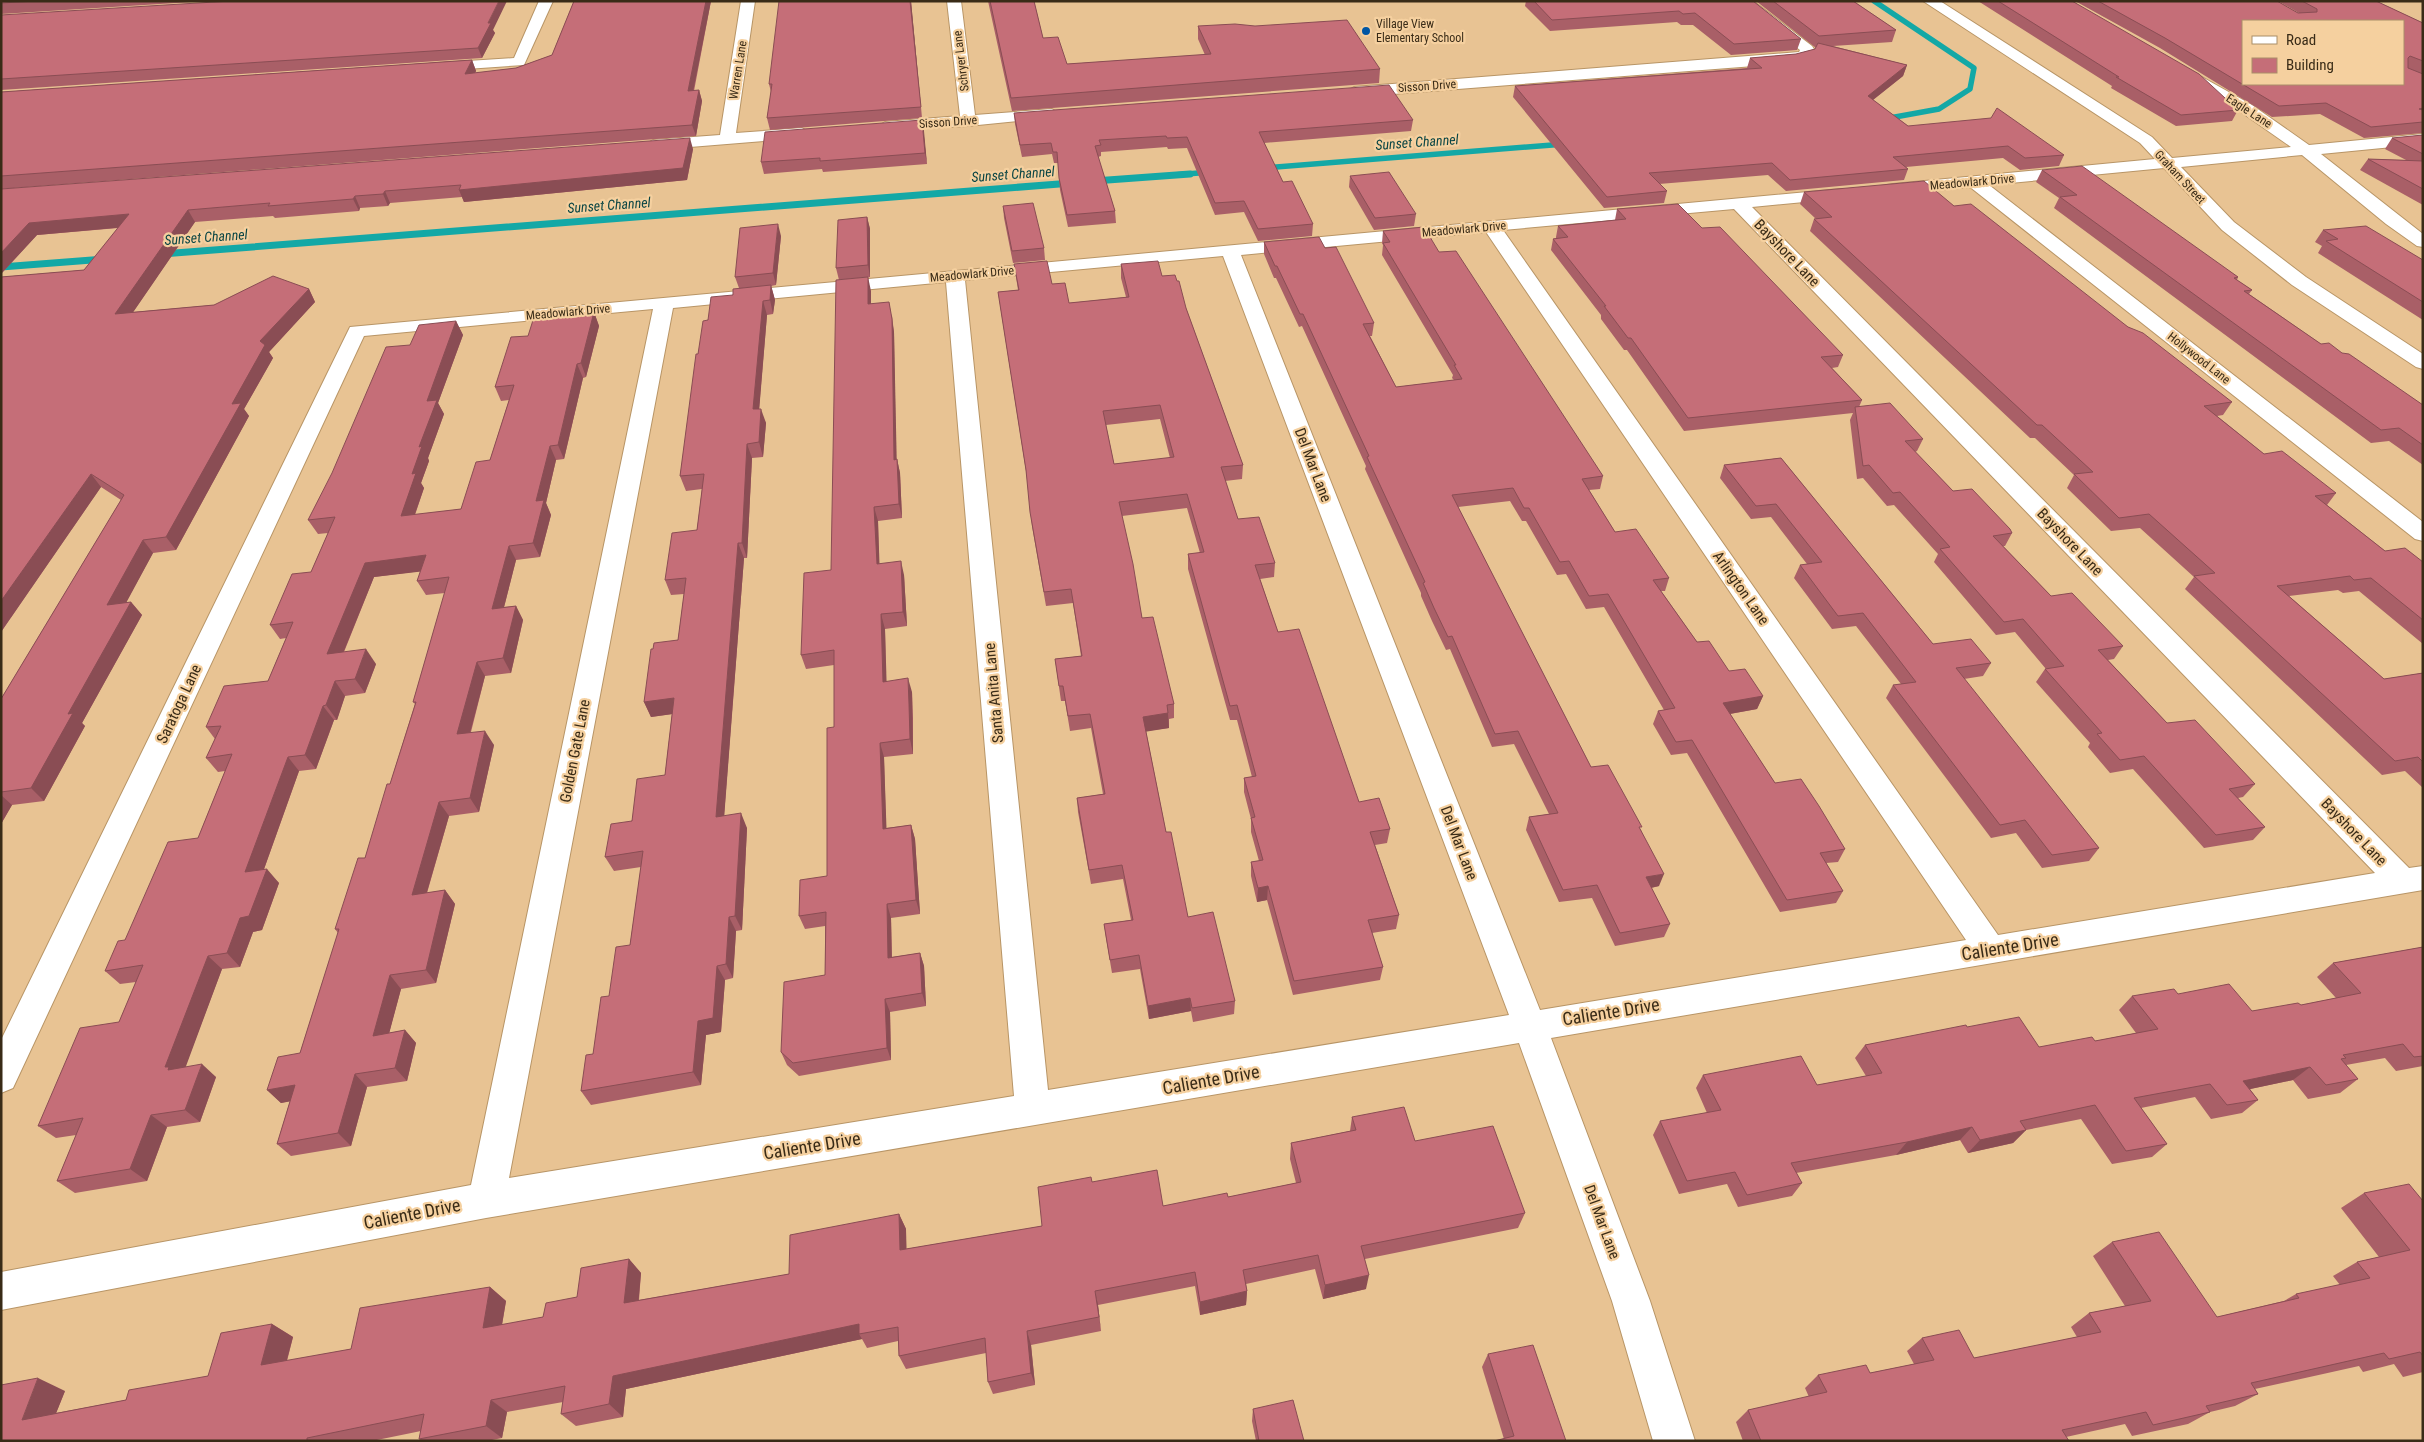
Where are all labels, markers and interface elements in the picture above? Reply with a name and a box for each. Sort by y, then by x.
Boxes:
place label: Village View Elementary School [1376,17,1464,45]
legend [2242,20,2404,85]
marker: Village View Elementary School [1360,25,1372,37]
street label: Schryer Lane [950,29,972,92]
text: Road [2286,31,2316,49]
street label: Warren Lane [726,39,750,100]
text: Building [2286,56,2334,74]
street label: Sisson Drive [1397,77,1457,95]
street label: Eagle Lane [2224,91,2275,131]
street label: Sisson Drive [918,113,978,131]
water label: Sunset Channel [1375,131,1460,153]
street label: Graham Street [2152,147,2209,207]
water label: Sunset Channel [971,163,1056,185]
street label: Meadowlark Drive [1929,171,2015,193]
water label: Sunset Channel [567,194,652,216]
street label: Bayshore Lane [1750,216,1824,290]
street label: Meadowlark Drive [1421,218,1507,240]
water label: Sunset Channel [164,226,249,248]
street label: Meadowlark Drive [929,263,1015,285]
street label: Meadowlark Drive [525,301,611,323]
street label: Hollywood Lane [2165,329,2233,387]
street label: Del Mar Lane [1291,426,1335,504]
street label: Bayshore Lane [2033,505,2107,579]
street label: Arlington Lane [1709,548,1773,628]
street label: Santa Anita Lane [981,642,1007,744]
street label: Saratoga Lane [153,662,205,746]
street label: Golden Gate Lane [556,698,594,804]
street label: Bayshore Lane [2317,795,2391,869]
street label: Del Mar Lane [1437,804,1481,882]
street label: Caliente Drive [1960,928,2060,965]
street label: Caliente Drive [1561,993,1661,1030]
street label: Caliente Drive [1161,1061,1261,1098]
street label: Caliente Drive [762,1127,862,1164]
street label: Del Mar Lane [1580,1182,1624,1262]
street label: Caliente Drive [362,1194,462,1233]

